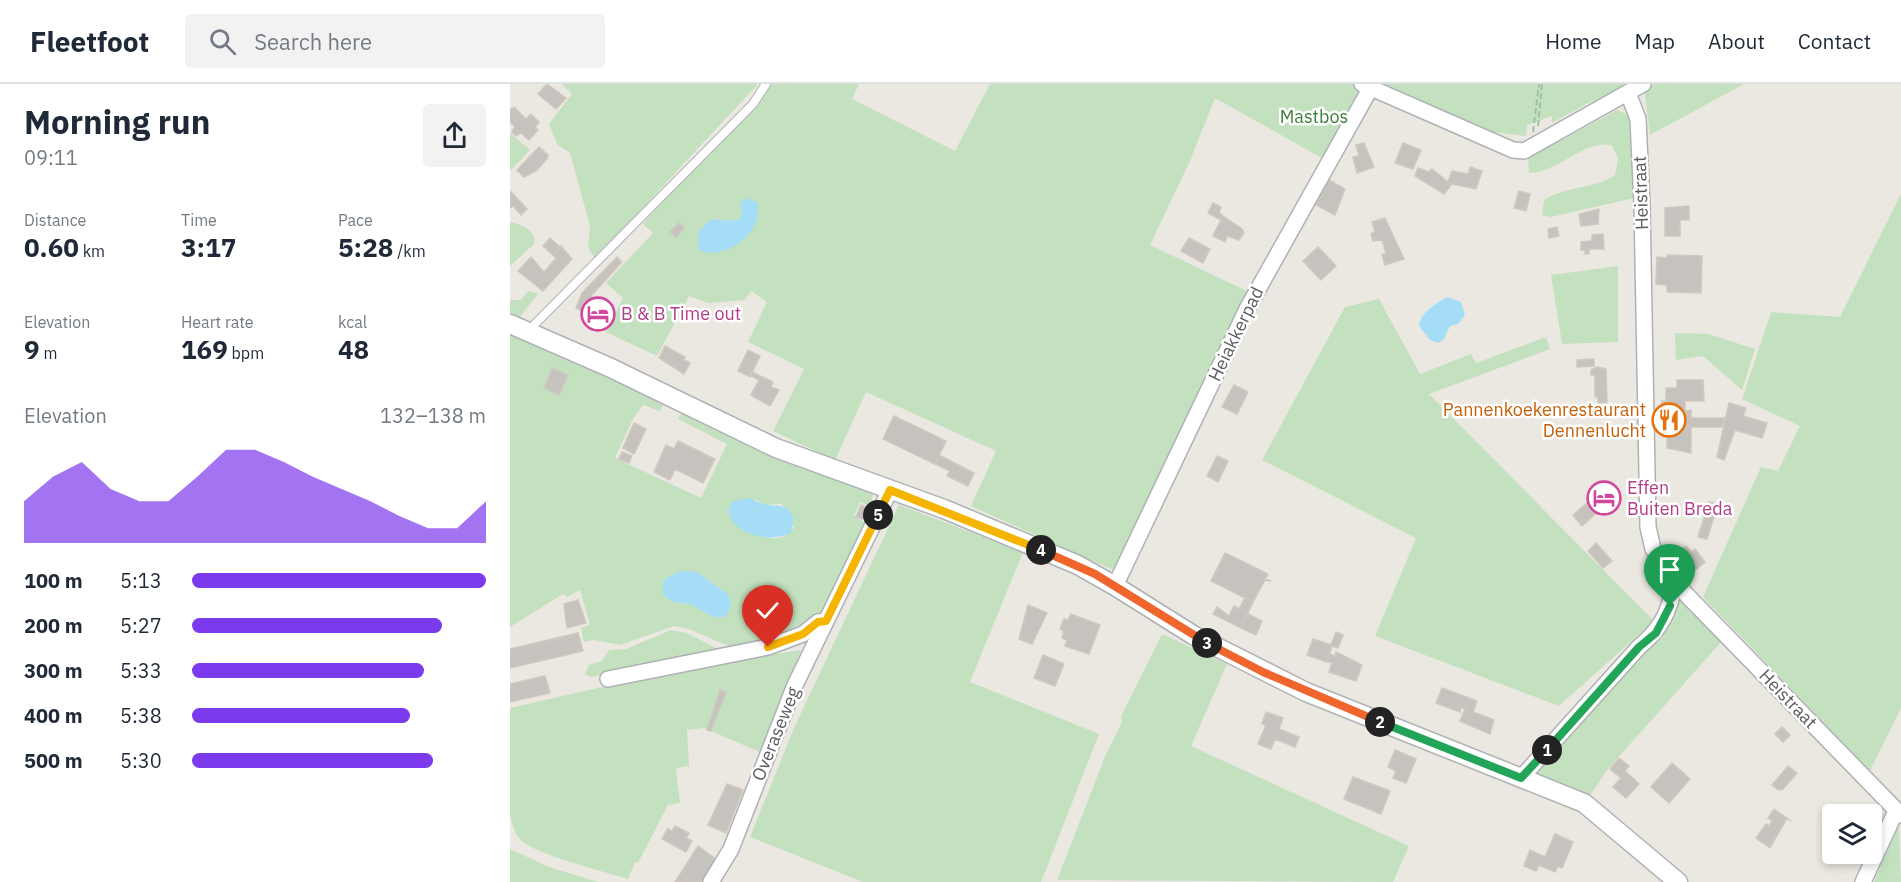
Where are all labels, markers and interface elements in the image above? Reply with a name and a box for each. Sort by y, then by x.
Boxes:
search box [185,14,605,68]
text: Fleetfoot [30,23,149,60]
icon: search [206,25,239,58]
text: Search here [254,27,372,56]
text: Home [1545,27,1602,55]
text: Map [1635,27,1675,55]
text: About [1708,27,1765,55]
text: Contact [1798,27,1871,55]
text: Morning run [24,100,210,143]
button: share [423,104,486,167]
park label: Mastbos [1280,105,1348,128]
text: 09:11 [24,144,78,171]
street label: Heistraat [1628,156,1653,230]
text: Distance [24,210,86,230]
text: Time [181,210,217,230]
text: Pace [338,210,373,230]
text: 0.60 [24,230,79,264]
text: 3:17 [181,230,236,264]
text: 5:28 [338,230,393,264]
text: km [79,241,105,261]
text: /km [393,241,426,261]
street label: Heiakkerpad [1203,283,1268,385]
hotel icon: B & B Time out [580,296,616,332]
place label: B & B Time out [621,302,741,325]
text: Elevation [24,312,90,332]
text: Heart rate [181,312,254,332]
text: kcal [338,312,367,332]
text: 9 [24,332,40,366]
text: 169 [181,332,228,366]
text: 48 [338,332,369,366]
text: m [40,343,57,363]
text: bpm [228,343,264,363]
place label: Pannenkoekenrestaurant Dennenlucht [1443,398,1646,442]
text: Elevation [24,402,107,429]
text: 132–138 m [380,402,486,429]
restaurant icon: Pannenkoekenrestaurant Dennenlucht [1651,402,1687,438]
place label: Effen Buiten Breda [1627,476,1733,520]
hotel icon: Effen Buiten Breda [1586,480,1622,516]
pin: 5 [863,500,893,530]
text: 5 [873,505,883,525]
pin: 4 [1026,535,1056,565]
text: 4 [1036,540,1046,560]
pin [1644,544,1695,606]
icon: arrive [1653,553,1686,586]
text: 100 m [24,567,83,594]
text: 5:13 [120,567,162,594]
pin [742,585,793,647]
icon: check [751,594,784,627]
text: 200 m [24,612,83,639]
text: 5:27 [120,612,162,639]
pin: 3 [1192,628,1222,658]
text: 3 [1202,633,1212,653]
text: 300 m [24,657,83,684]
text: 5:33 [120,657,162,684]
street label: Heistraat [1754,664,1822,733]
street label: Overaseweg [746,683,805,784]
text: 400 m [24,702,83,729]
text: 5:38 [120,702,162,729]
pin: 2 [1365,707,1395,737]
text: 2 [1375,712,1385,732]
pin: 1 [1532,735,1562,765]
text: 1 [1542,740,1552,760]
text: 500 m [24,747,83,774]
text: 5:30 [120,747,162,774]
map controls [1822,804,1882,864]
button: layers [1822,804,1882,864]

